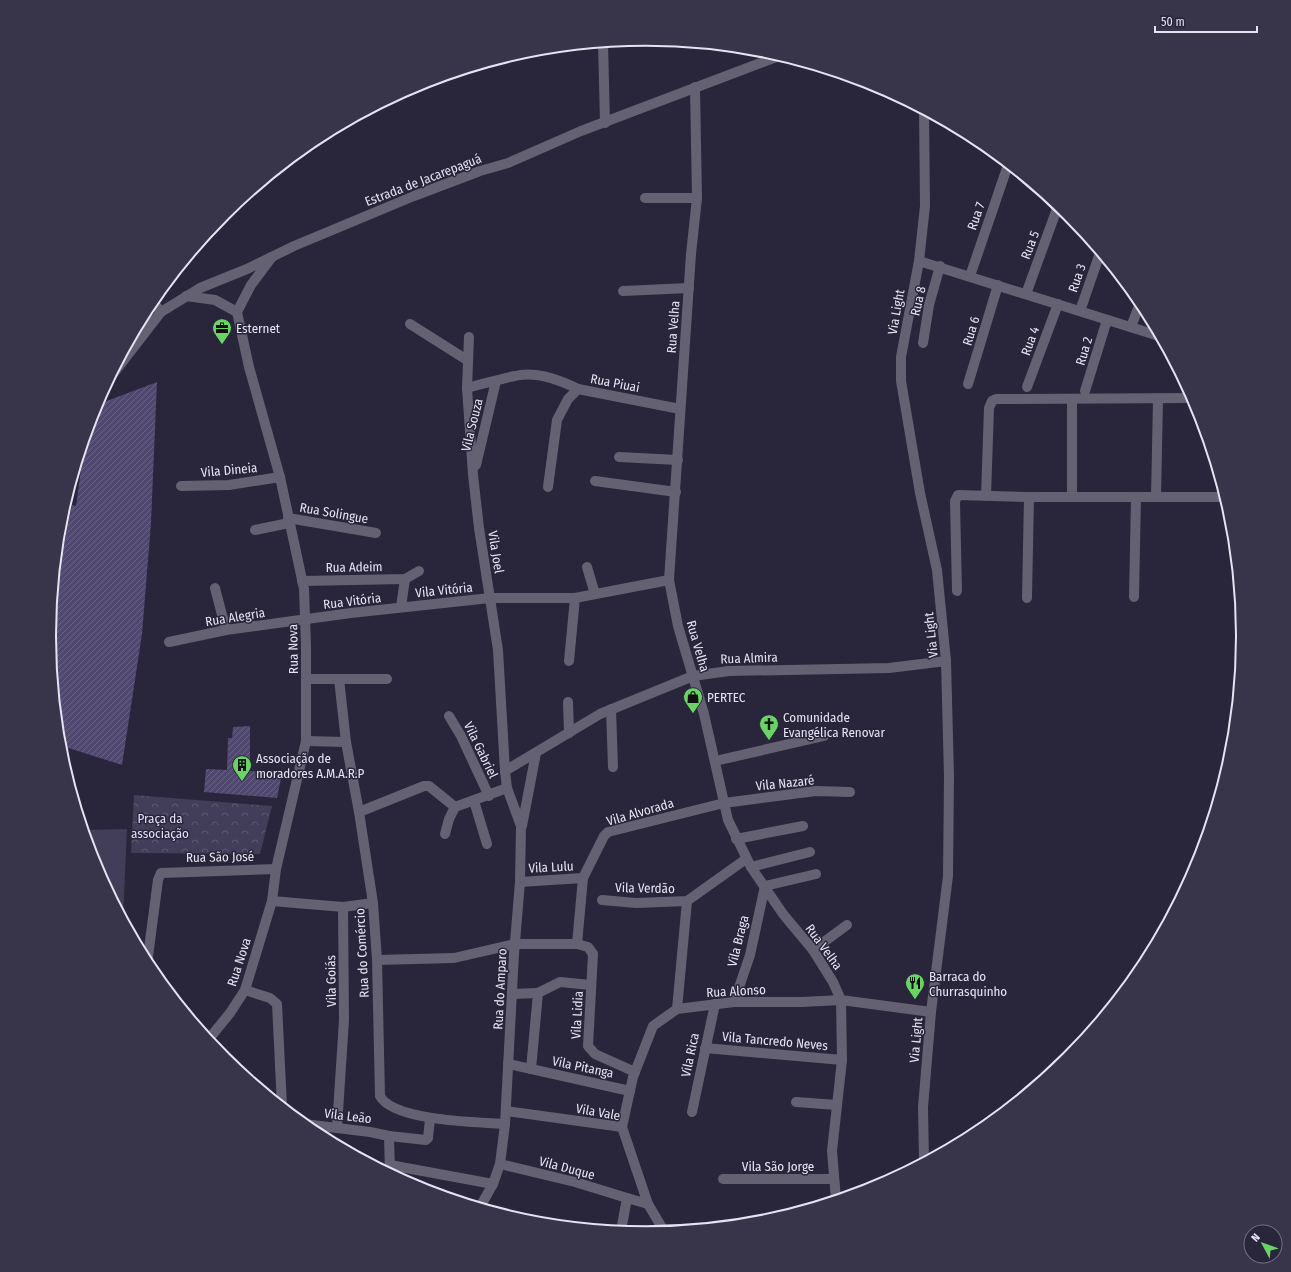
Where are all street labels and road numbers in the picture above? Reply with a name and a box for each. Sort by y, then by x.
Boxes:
street label: Estrada de Jacarepaguá [363,151,483,209]
street label: Rua 7 [964,200,988,232]
street label: Rua 5 [1018,229,1042,261]
street label: Rua 3 [1065,262,1089,294]
street label: Rua 8 [907,285,929,317]
street label: Via Light [885,288,907,336]
street label: Rua Velha [664,300,682,354]
street label: Rua 6 [959,315,983,347]
street label: Rua 4 [1018,325,1042,357]
street label: Rua 2 [1073,335,1095,367]
street label: Rua Piuai [589,371,641,395]
street label: Vila Souza [458,397,486,453]
street label: Vila Dineia [200,460,258,480]
street label: Rua Solingue [299,500,369,526]
street label: Vila Joel [485,530,507,575]
street label: Rua Adeim [325,559,383,575]
street label: Vila Vitória [415,580,473,600]
street label: Rua Vitória [322,590,382,612]
street label: Rua Alegria [204,605,266,629]
street label: Via Light [921,611,941,658]
street label: Rua Velha [684,619,712,673]
street label: Rua Nova [285,624,301,674]
street label: Rua Almira [720,650,778,666]
street label: Vila Gabriel [461,719,501,781]
street label: Vila Nazaré [755,772,815,794]
street label: Vila Alvorada [605,795,675,829]
street label: Rua São José [186,849,254,865]
street label: Vila Lulu [528,858,574,876]
street label: Vila Verdão [615,880,675,896]
street label: Rua do Comércio [352,908,372,998]
street label: Vila Braga [724,914,752,968]
street label: Rua Velha [802,921,846,973]
street label: Rua Nova [224,936,254,988]
street label: Rua do Amparo [490,948,510,1030]
street label: Vila Goiás [323,954,339,1007]
street label: Rua Alonso [706,982,766,1000]
street label: Vila Lidia [568,990,586,1040]
street label: Via Light [907,1016,926,1063]
street label: Vila Tancredo Neves [721,1029,829,1053]
street label: Vila Rica [678,1032,702,1078]
street label: Vila Pitanga [551,1053,615,1081]
street label: Vila Vale [575,1101,621,1123]
street label: Vila Leão [323,1106,373,1126]
street label: Vila Duque [537,1153,597,1183]
street label: Vila São Jorge [742,1159,814,1174]

